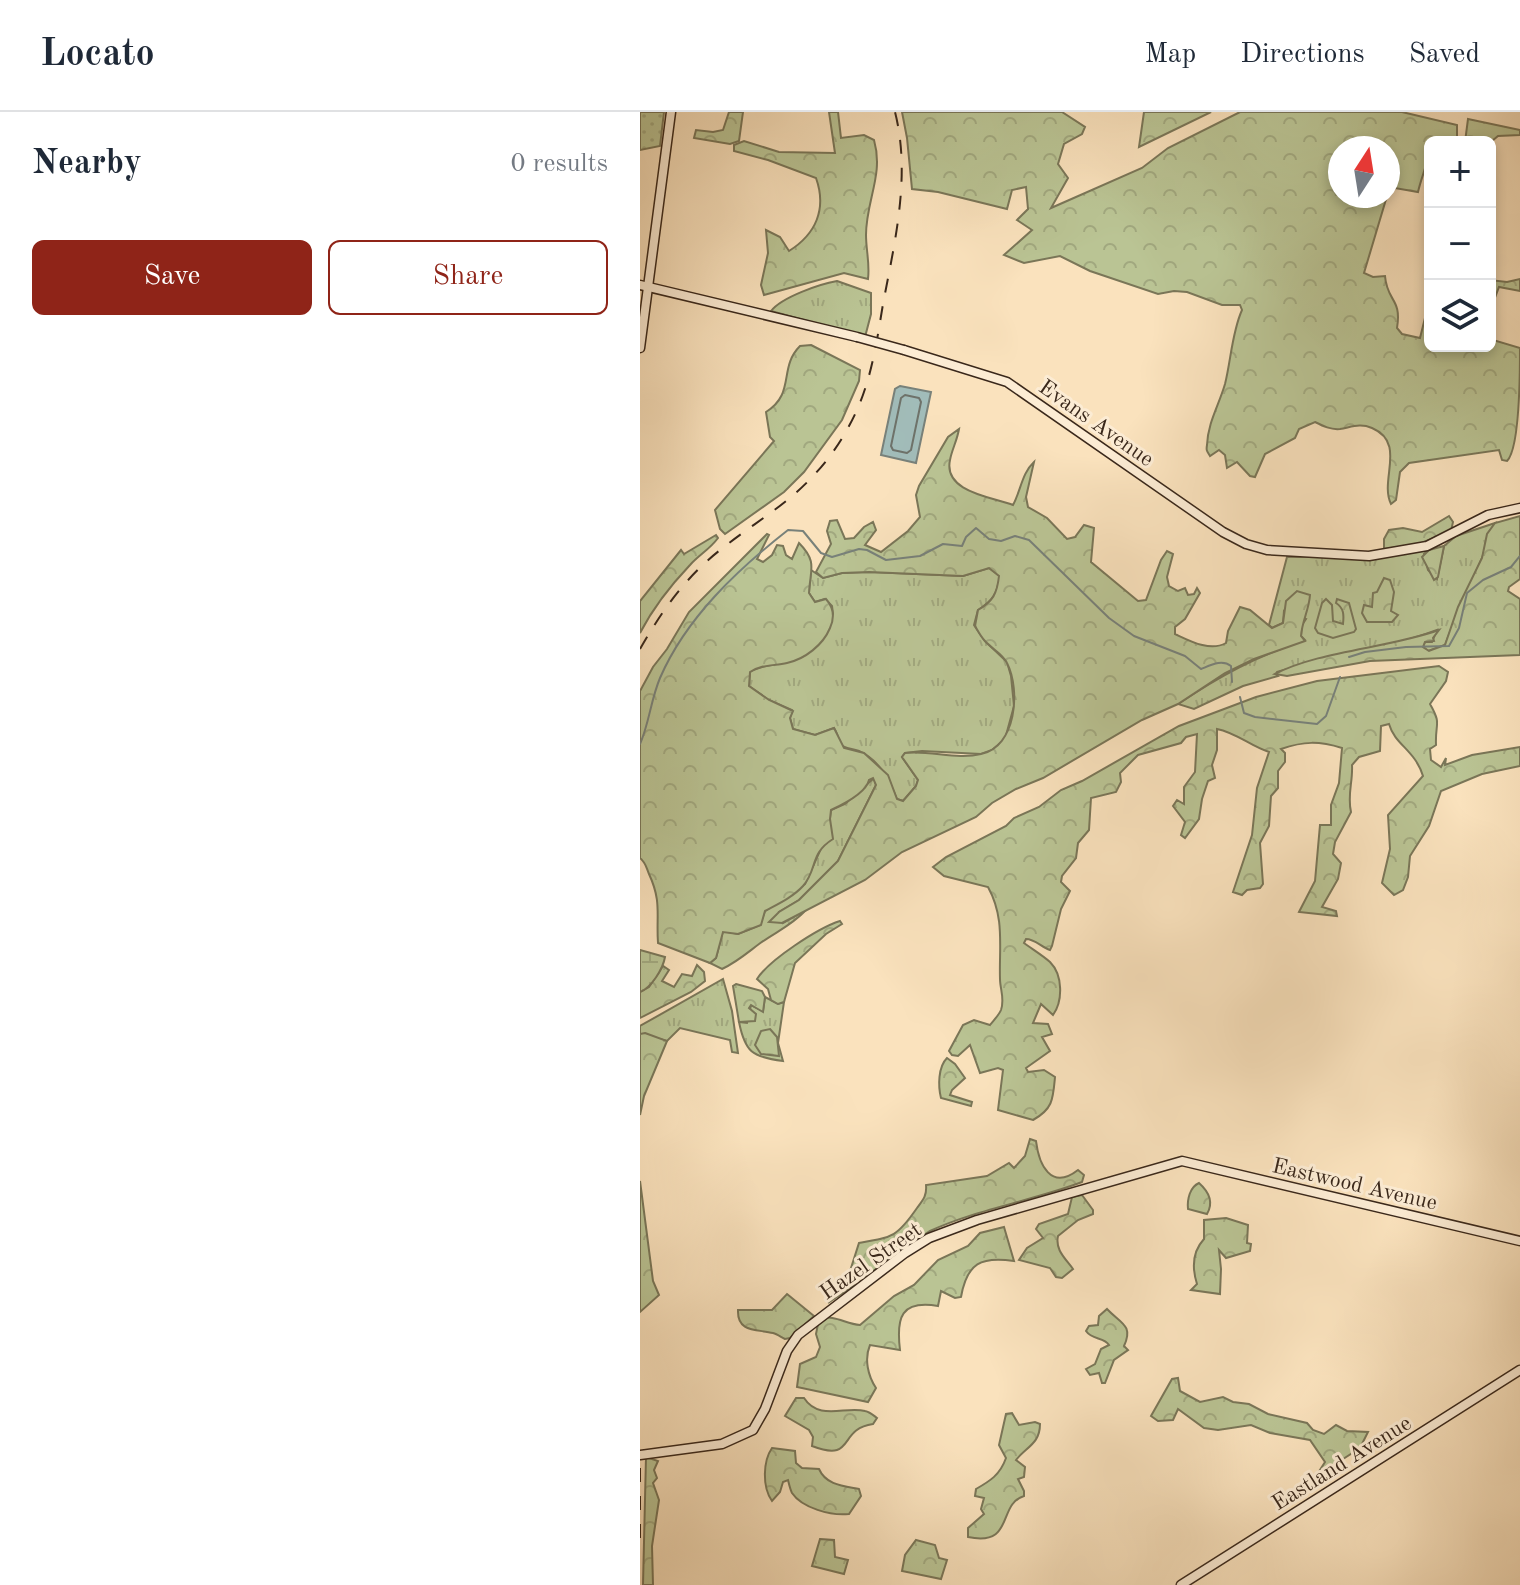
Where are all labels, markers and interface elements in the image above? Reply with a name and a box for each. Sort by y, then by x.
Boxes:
text: Locato [40,36,155,74]
text: Map [1144,41,1196,69]
text: Directions [1240,41,1365,69]
text: Saved [1409,41,1480,69]
north arrow [1328,136,1400,208]
map controls [1424,136,1496,352]
button: + [1424,136,1496,208]
text: Nearby [32,147,142,181]
text: 0 results [510,151,608,177]
button: − [1424,208,1496,280]
button: Save [32,240,312,315]
button: Share [328,240,608,315]
button: layers [1424,280,1496,352]
street label: Evans Avenue [1034,376,1157,471]
street label: Eastwood Avenue [1270,1155,1439,1215]
street label: Hazel Street [816,1219,926,1305]
street label: Eastland Avenue [1269,1412,1416,1515]

